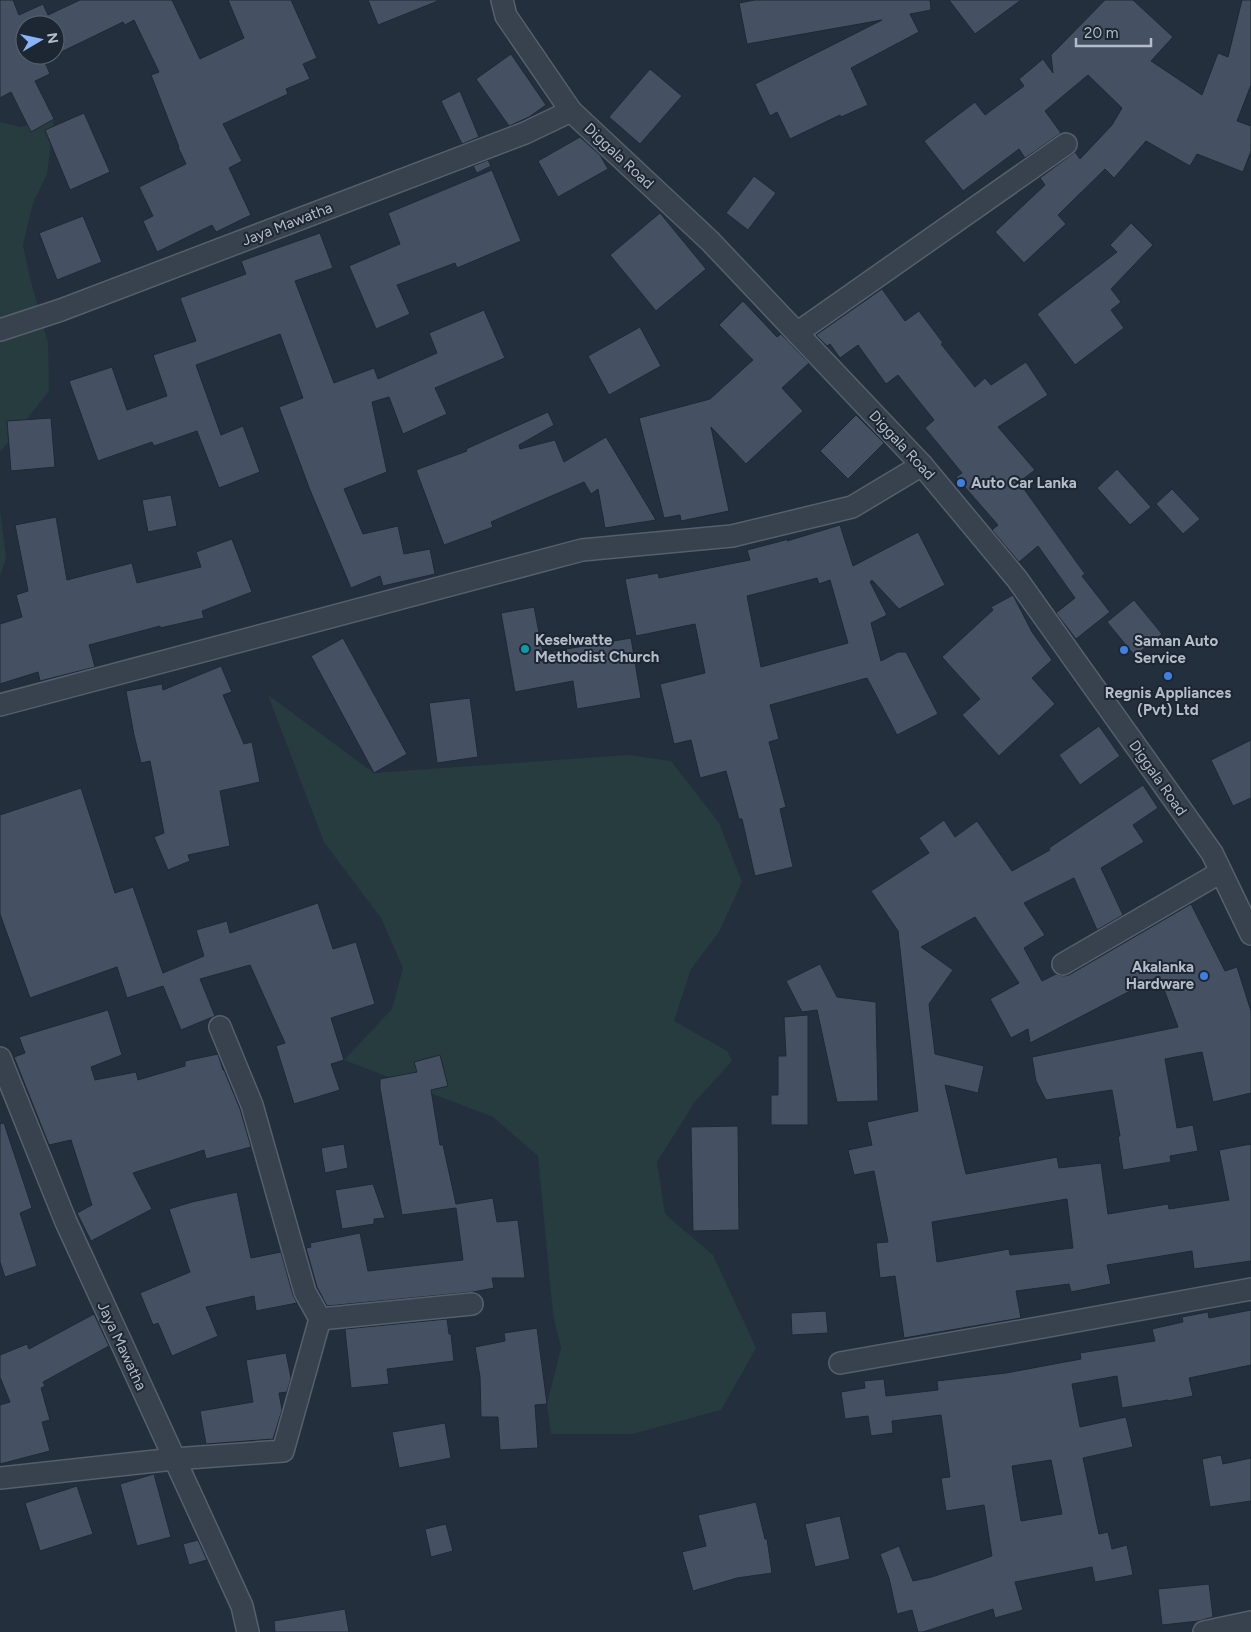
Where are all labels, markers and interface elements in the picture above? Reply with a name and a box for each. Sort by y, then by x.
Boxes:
north arrow [15,15,65,65]
scale bar [1076,15,1151,47]
text: 20 m [1084,24,1118,42]
text: N [43,31,62,45]
street label: Diggala Road [581,119,657,193]
street label: Jaya Mawatha [239,198,335,250]
street label: Diggala Road [865,407,939,483]
place label: Auto Car Lanka [971,474,1077,492]
marker: Auto Car Lanka [955,477,967,489]
place label: Keselwatte Methodist Church [535,631,659,666]
place label: Saman Auto Service [1134,632,1218,667]
marker: Keselwatte Methodist Church [519,643,531,655]
marker: Saman Auto Service [1118,644,1130,656]
marker: Regnis Appliances (Pvt) Ltd [1162,670,1174,682]
place label: Regnis Appliances (Pvt) Ltd [1105,684,1231,719]
street label: Diggala Road [1125,737,1191,819]
place label: Akalanka Hardware [1126,958,1195,993]
marker: Akalanka Hardware [1198,970,1210,982]
street label: Jaya Mawatha [94,1299,150,1393]

